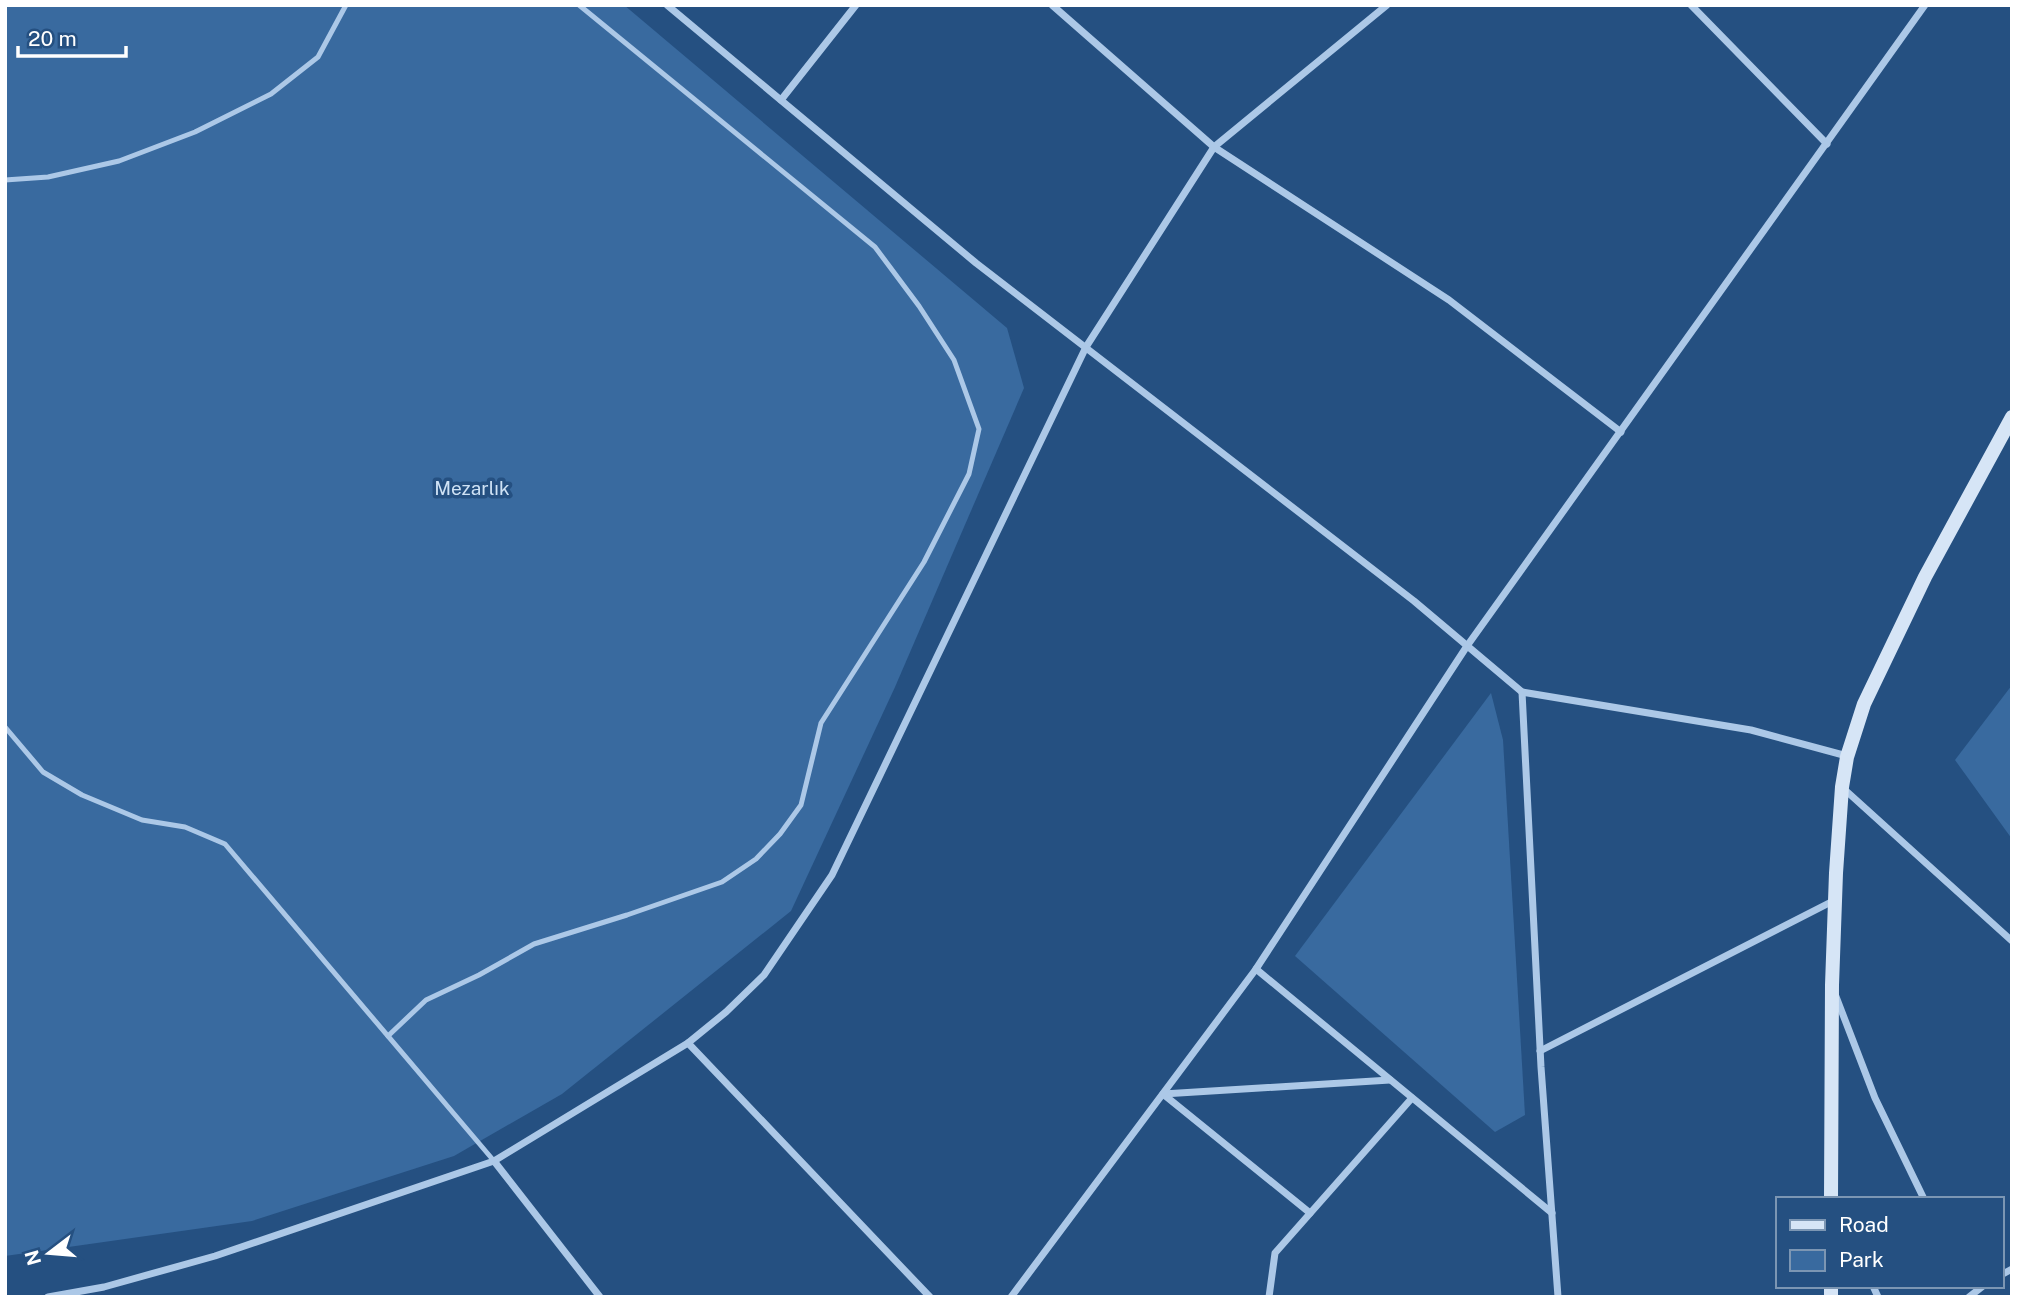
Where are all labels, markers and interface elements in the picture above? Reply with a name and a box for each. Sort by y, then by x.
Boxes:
scale bar [18,14,126,58]
text: 20 m [28,26,77,51]
park label: Mezarlık [434,477,510,499]
legend [1776,1197,2003,1288]
text: Road [1839,1212,1889,1237]
north arrow [14,1218,84,1288]
text: Park [1839,1247,1884,1272]
text: N [20,1248,45,1268]

